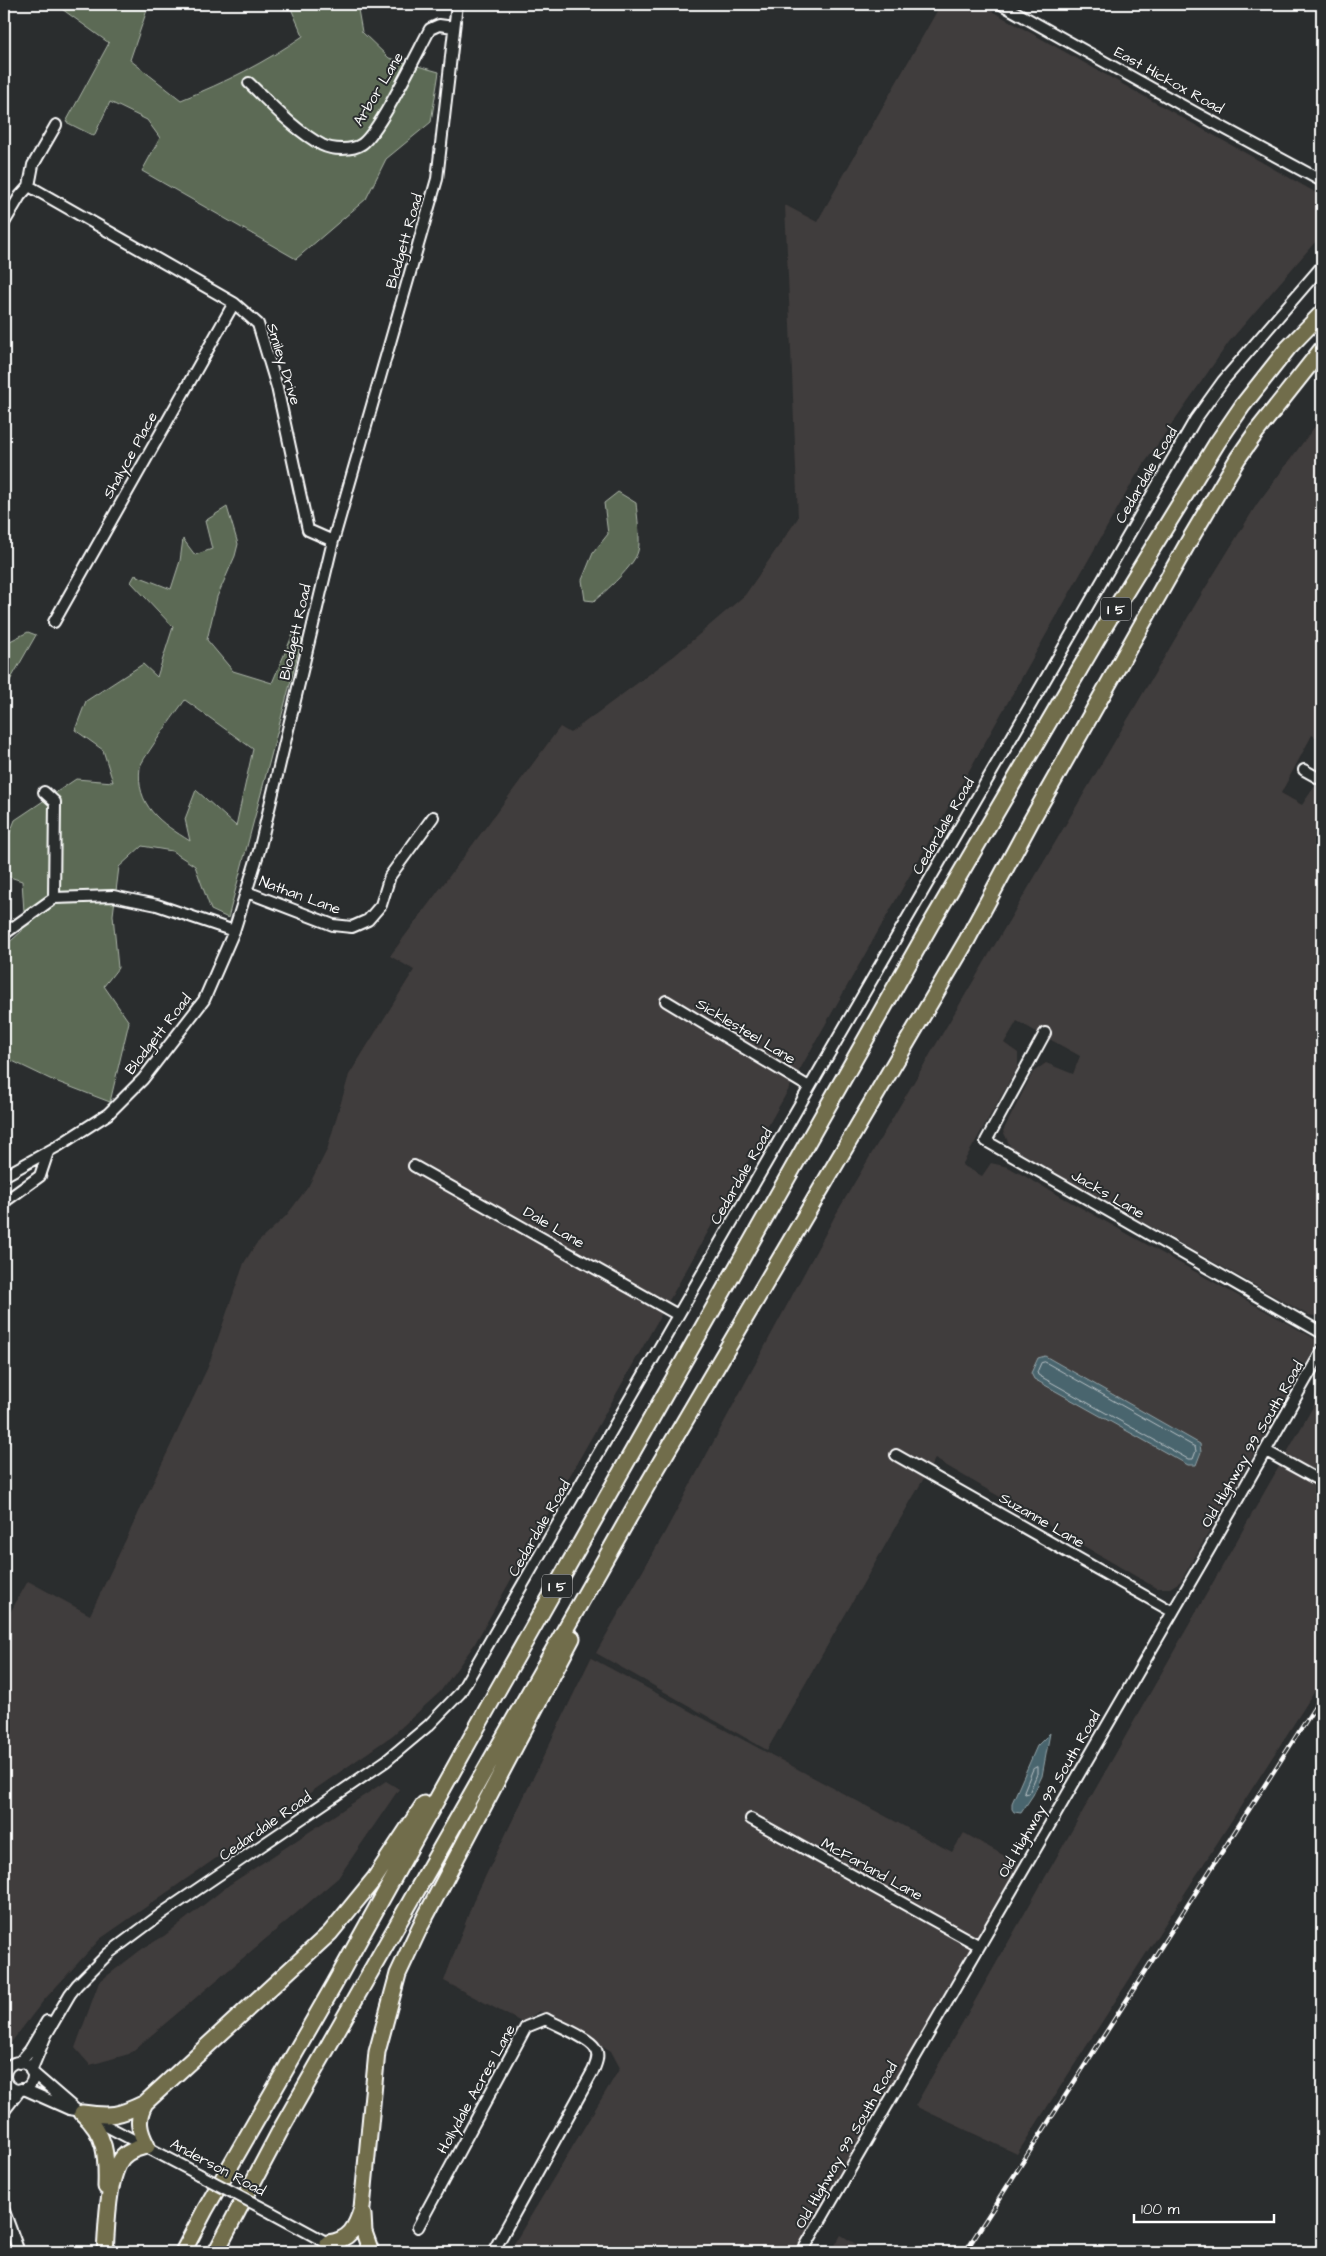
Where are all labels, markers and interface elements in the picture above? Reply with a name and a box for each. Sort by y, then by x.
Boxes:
street label: East Hickox Road [1110,42,1228,119]
street label: Arbor Lane [348,48,409,130]
street label: Blodgett Road [381,191,429,291]
street label: Smiley Drive [260,321,306,408]
street label: Shalyce Place [98,408,164,503]
street label: Cedardale Road [1110,423,1183,528]
street label: Blodgett Road [274,582,318,682]
road number: I 5 [1101,598,1131,620]
street label: Cedardale Road [907,774,980,879]
street label: Nathan Lane [256,871,344,920]
street label: Blodgett Road [120,989,198,1080]
street label: Sicklesteel Lane [692,993,800,1070]
street label: Cedardale Road [705,1124,778,1229]
street label: Jacks Lane [1067,1165,1148,1224]
street label: Dale Lane [519,1201,588,1253]
street label: Old Highway 99 South Road [1196,1357,1310,1532]
street label: Cedardale Road [503,1476,576,1581]
street label: Suzanne Lane [995,1488,1088,1553]
road number: I 5 [542,1574,572,1598]
street label: Old Highway 99 South Road [993,1707,1107,1882]
street label: Cedardale Road [215,1786,316,1866]
street label: McFarland Lane [817,1833,926,1906]
street label: Hollydale Acres Lane [432,2021,522,2158]
street label: Old Highway 99 South Road [790,2058,904,2233]
street label: Anderson Road [166,2133,269,2202]
scale bar [1134,2191,1274,2223]
text: 100 m [1141,2199,1180,2220]

